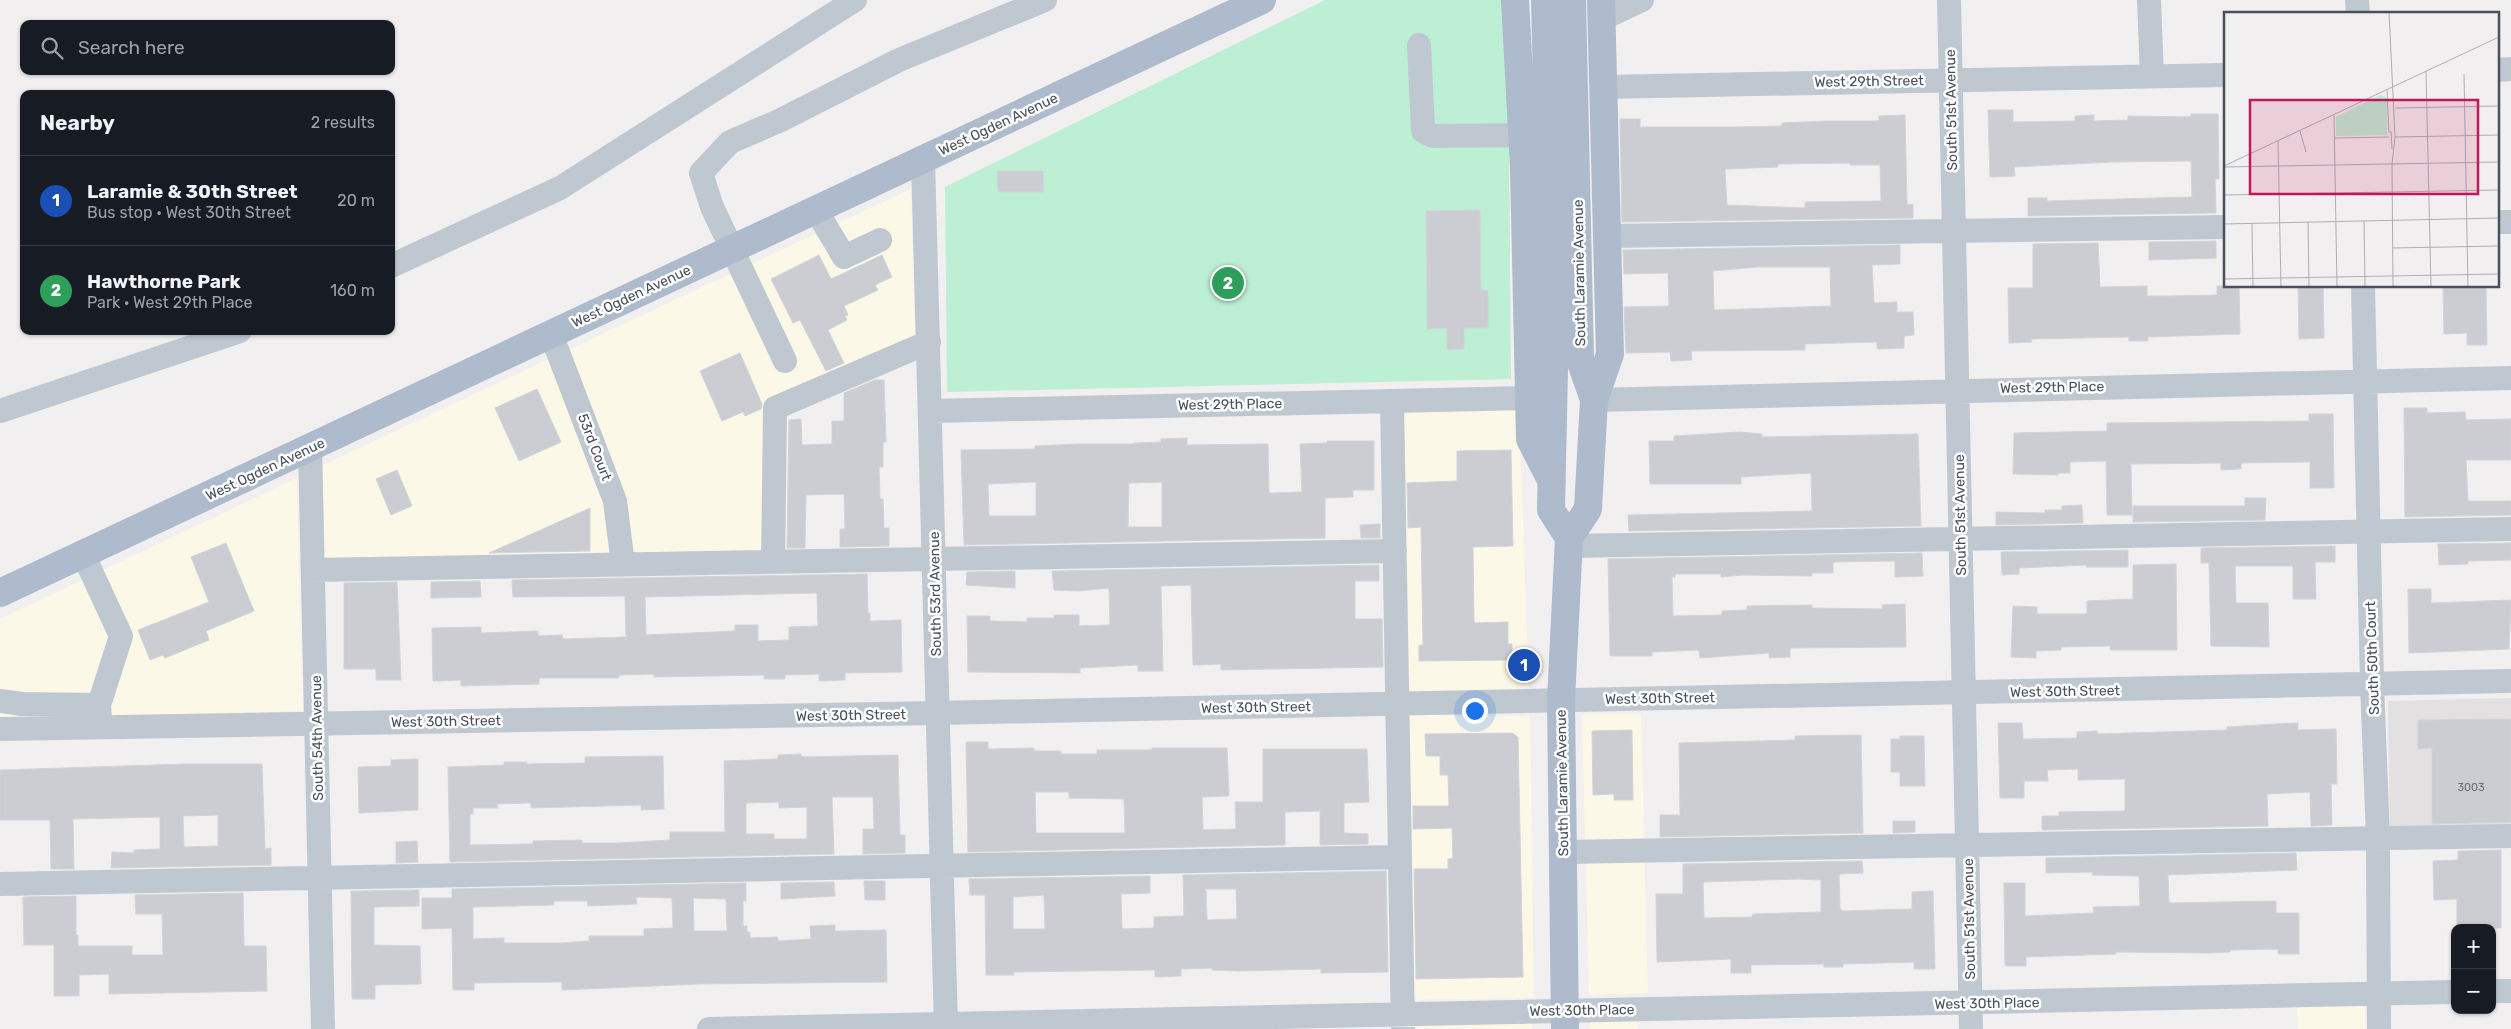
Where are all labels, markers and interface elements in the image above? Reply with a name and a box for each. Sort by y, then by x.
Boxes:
inset map [2224,12,2498,288]
search box [20,20,395,75]
icon: search [38,34,66,62]
text: Search here [78,36,185,59]
street label: South 51st Avenue [1942,49,1961,171]
street label: West 29th Street [1814,72,1924,91]
street label: West Ogden Avenue [936,89,1061,159]
text: Nearby [40,110,115,135]
text: 2 results [311,113,375,132]
text: Laramie & 30th Street [87,180,298,203]
text: 1 [52,191,60,210]
text: 20 m [337,191,375,210]
street label: South Laramie Avenue [1570,199,1589,347]
text: Bus stop · West 30th Street [87,203,291,222]
street label: West Ogden Avenue [569,261,694,331]
pin: 2 [1212,264,1244,302]
text: Hawthorne Park [87,270,241,293]
text: 2 [51,281,61,300]
text: 160 m [330,281,375,300]
text: Park · West 29th Place [87,293,252,312]
street label: West 29th Place [2000,378,2105,397]
street label: West 29th Place [1178,395,1283,414]
street label: 53rd Court [574,411,615,484]
street label: West Ogden Avenue [203,434,328,504]
street label: South 51st Avenue [1951,454,1970,576]
street label: South 53rd Avenue [926,531,945,657]
street label: South 50th Court [2362,600,2383,715]
pin: 1 [1508,646,1540,684]
street label: South 54th Avenue [308,675,327,801]
street label: West 30th Street [2010,682,2121,701]
street label: West 30th Street [1605,689,1716,708]
street label: West 30th Street [1201,698,1312,717]
your location [1462,698,1488,724]
street label: West 30th Street [796,706,907,725]
street label: South Laramie Avenue [1553,709,1572,857]
street label: West 30th Street [391,712,502,731]
house number: 3003 [2457,781,2485,794]
street label: South 51st Avenue [1960,858,1979,980]
map controls [2451,924,2496,1014]
button: + [2451,924,2496,969]
button: − [2451,969,2496,1014]
street label: West 30th Place [1934,994,2040,1013]
street label: West 30th Place [1529,1001,1635,1020]

